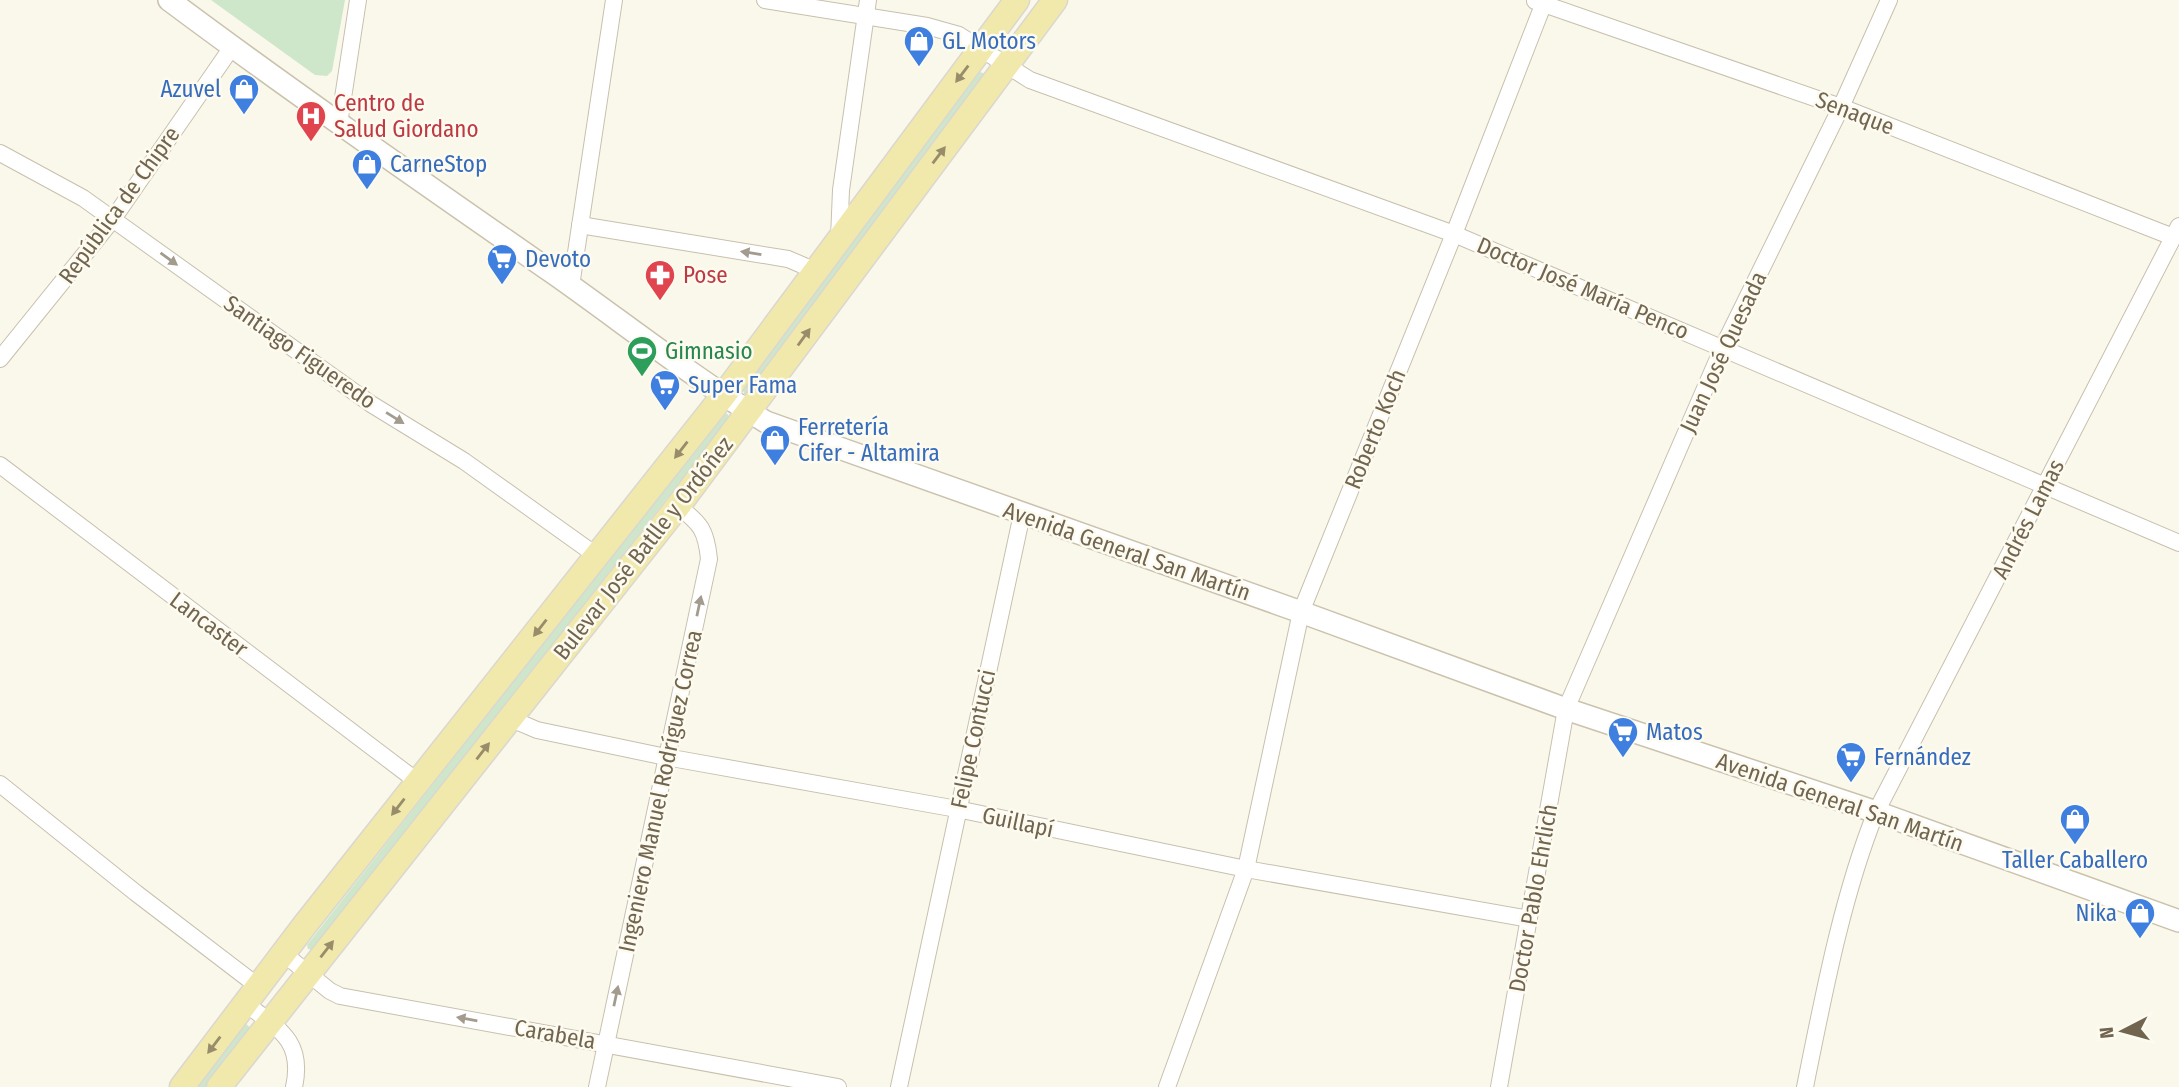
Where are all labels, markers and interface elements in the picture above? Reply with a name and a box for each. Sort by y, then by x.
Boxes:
shop icon: GL Motors [902,24,936,68]
place label: GL Motors [942,27,1036,55]
one-way arrow [955,65,969,83]
shop icon: Azuvel [227,72,261,116]
place label: Azuvel [160,75,221,103]
street label: Senaque [1812,85,1898,141]
place label: Centro de Salud Giordano [334,89,479,143]
hospital icon: Centro de Salud Giordano [294,99,328,143]
street label: República de Chipre [53,121,185,289]
one-way arrow [932,146,947,164]
shop icon: CarneStop [350,147,384,191]
place label: CarneStop [390,150,487,178]
street label: Doctor José María Penco [1473,231,1693,345]
supermarket icon: Devoto [485,242,519,286]
place label: Devoto [525,245,591,273]
one-way arrow [739,247,761,258]
one-way arrow [160,252,178,266]
pharmacy icon: Pose [643,258,677,302]
place label: Pose [683,261,728,289]
street label: Juan José Quesada [1673,267,1773,437]
street label: Santiago Figueredo [218,289,382,415]
one-way arrow [796,328,810,346]
sports icon: Gimnasio [625,334,659,378]
place label: Gimnasio [665,337,753,365]
street label: Roberto Koch [1338,365,1412,493]
supermarket icon: Super Fama [648,368,682,412]
place label: Super Fama [688,371,797,399]
one-way arrow [385,412,404,425]
place label: Ferretería Cifer - Altamira [798,413,940,467]
shop icon: Ferretería Cifer - Altamira [758,423,792,467]
street label: Bulevar José Batlle y Ordóñez [547,431,739,665]
one-way arrow [673,440,688,458]
street label: Andrés Lamas [1986,454,2070,583]
street label: Avenida General San Martín [1000,495,1254,607]
street label: Lancaster [164,586,254,662]
one-way arrow [694,595,705,617]
one-way arrow [532,619,547,637]
street label: Ingeniero Manuel Rodríguez Correa [612,627,708,955]
street label: Felipe Contucci [945,667,1001,811]
supermarket icon: Matos [1606,715,1640,759]
place label: Matos [1646,718,1703,746]
supermarket icon: Fernández [1834,740,1868,784]
one-way arrow [475,742,489,760]
place label: Fernández [1874,743,1971,771]
street label: Avenida General San Martín [1713,746,1967,858]
one-way arrow [391,797,406,815]
street label: Guillapí [980,801,1056,843]
street label: Doctor Pablo Ehrlich [1503,802,1563,994]
shop icon: Taller Caballero [2058,802,2092,846]
place label: Taller Caballero [2002,846,2148,874]
shop icon: Nika [2123,896,2157,940]
place label: Nika [2076,899,2117,927]
one-way arrow [319,940,334,958]
one-way arrow [611,985,622,1007]
north arrow [2088,996,2158,1066]
one-way arrow [456,1013,478,1024]
street label: Carabela [512,1013,598,1055]
text: N [2095,1026,2119,1040]
one-way arrow [208,1036,222,1054]

